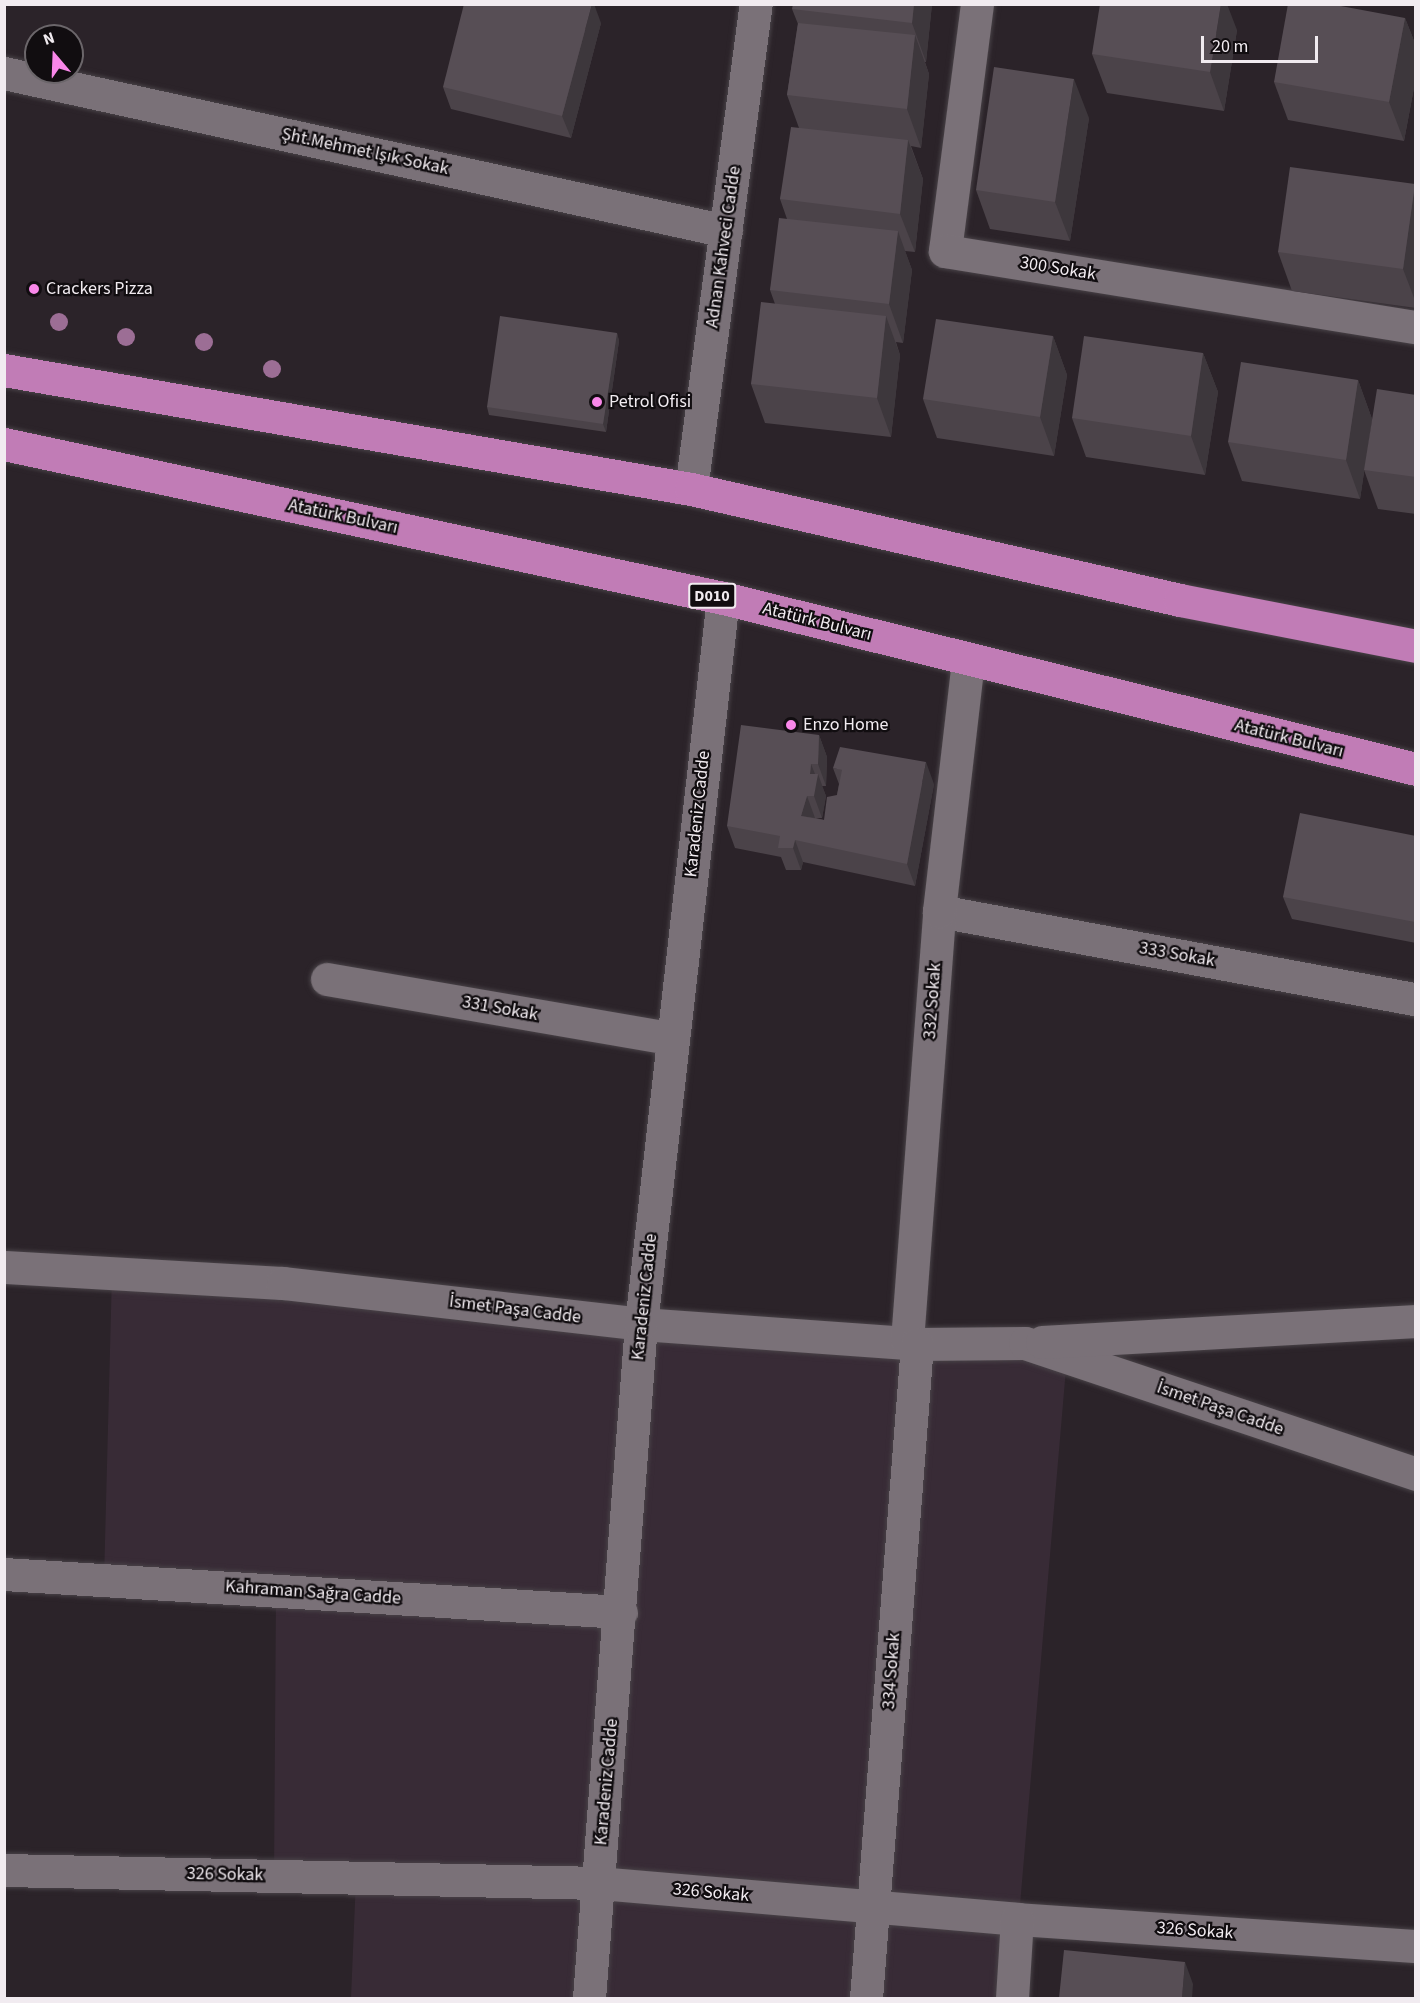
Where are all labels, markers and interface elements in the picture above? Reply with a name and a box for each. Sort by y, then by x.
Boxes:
north arrow [24,24,84,84]
scale bar [1204,24,1321,62]
text: N [40,27,57,51]
text: 20 m [1212,34,1248,59]
street label: Şht.Mehmet lşık Sokak [279,124,451,180]
street label: Adnan Kahveci Cadde [702,165,746,329]
street label: 300 Sokak [1019,252,1097,286]
place label: Crackers Pizza [46,278,153,300]
marker: Crackers Pizza [27,282,41,296]
place label: Petrol Ofisi [609,391,691,413]
marker: Petrol Ofisi [590,395,604,409]
street label: Atatürk Bulvarı [286,495,400,539]
road number: D010 [688,583,736,609]
street label: Atatürk Bulvarı [760,598,874,646]
place label: Enzo Home [803,714,888,736]
street label: Atatürk Bulvarı [1232,715,1346,763]
marker: Enzo Home [784,718,798,732]
street label: Karadeniz Cadde [681,750,715,878]
street label: 333 Sokak [1137,938,1217,972]
street label: 332 Sokak [920,962,946,1040]
street label: 331 Sokak [460,992,540,1026]
street label: Karadeniz Cadde [628,1233,662,1361]
street label: İsmet Paşa Cadde [448,1291,582,1329]
street label: İsmet Paşa Cadde [1154,1377,1286,1441]
street label: Kahraman Sağra Cadde [224,1576,402,1610]
street label: 334 Sokak [879,1632,905,1710]
street label: Karadeniz Cadde [591,1718,623,1846]
street label: 326 Sokak [187,1864,263,1886]
street label: 326 Sokak [672,1879,750,1907]
street label: 326 Sokak [1156,1918,1234,1944]

